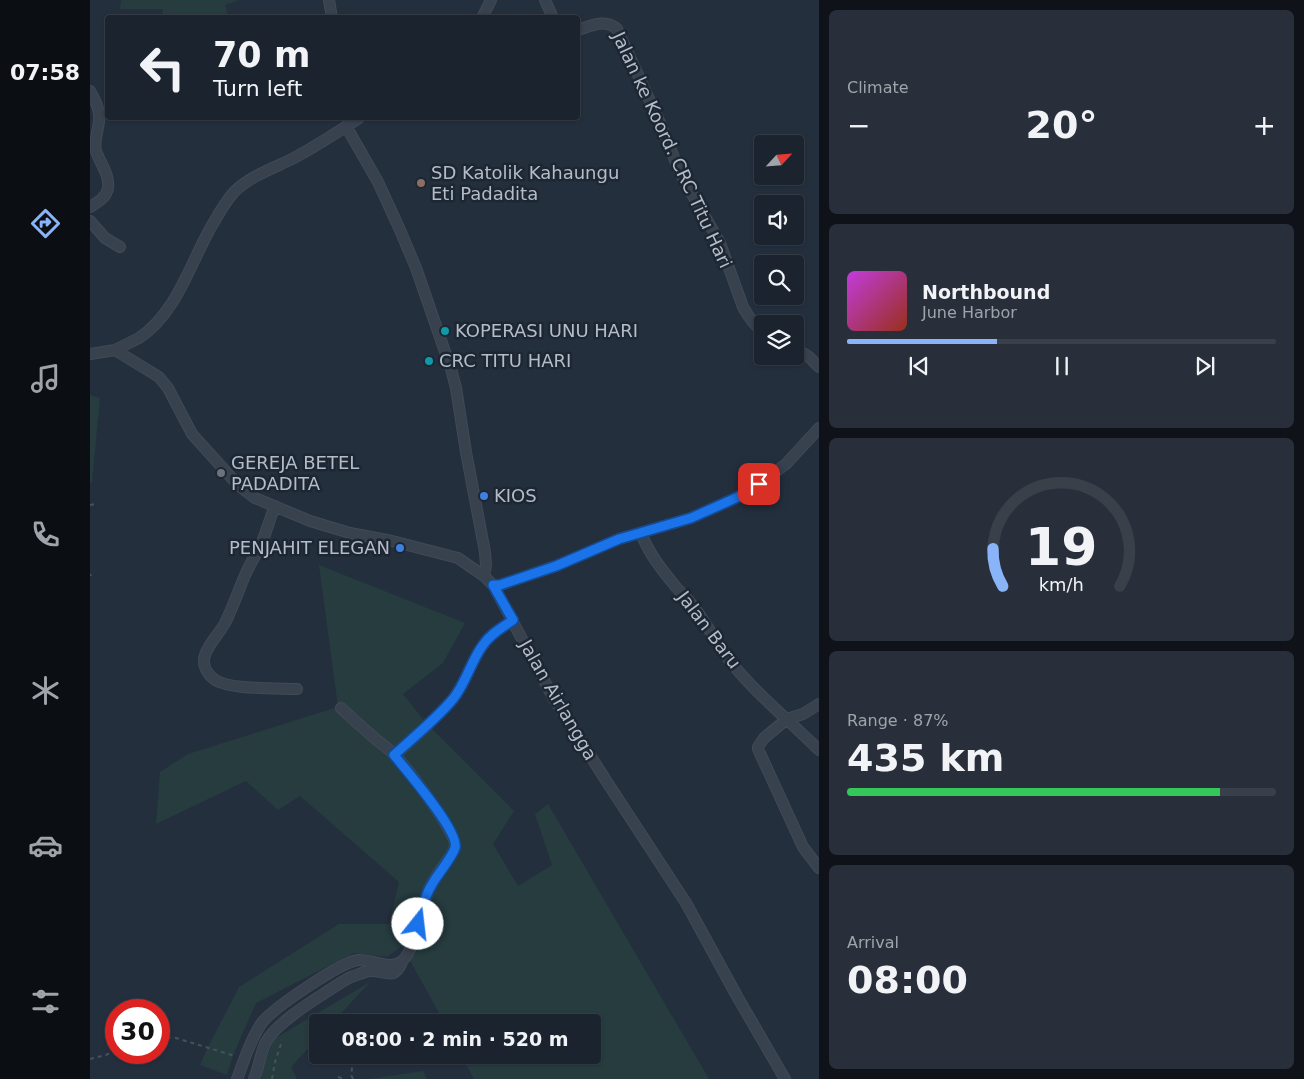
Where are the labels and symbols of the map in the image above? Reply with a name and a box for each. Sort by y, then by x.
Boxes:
street label: Jalan ke Koord. CRC Titu Hari [608,28,736,271]
north arrow [754,135,804,185]
place label: SD Katolik Kahaungu Eti Padadita [431,162,619,204]
marker: SD Katolik Kahaungu Eti Padadita [415,177,427,189]
place label: KOPERASI UNU HARI [455,320,638,341]
marker: KOPERASI UNU HARI [439,325,451,337]
place label: CRC TITU HARI [439,350,571,371]
marker: CRC TITU HARI [423,355,435,367]
place label: GEREJA BETEL PADADITA [231,452,359,494]
pin [738,463,780,505]
marker: GEREJA BETEL PADADITA [215,467,227,479]
place label: KIOS [494,485,537,506]
marker: KIOS [478,490,490,502]
place label: PENJAHIT ELEGAN [229,537,390,558]
marker: PENJAHIT ELEGAN [394,542,406,554]
street label: Jalan Baru [673,586,745,673]
street label: Jalan Airlangga [515,635,601,764]
position arrow [391,897,443,949]
speed limit sign: 30 [105,999,170,1064]

